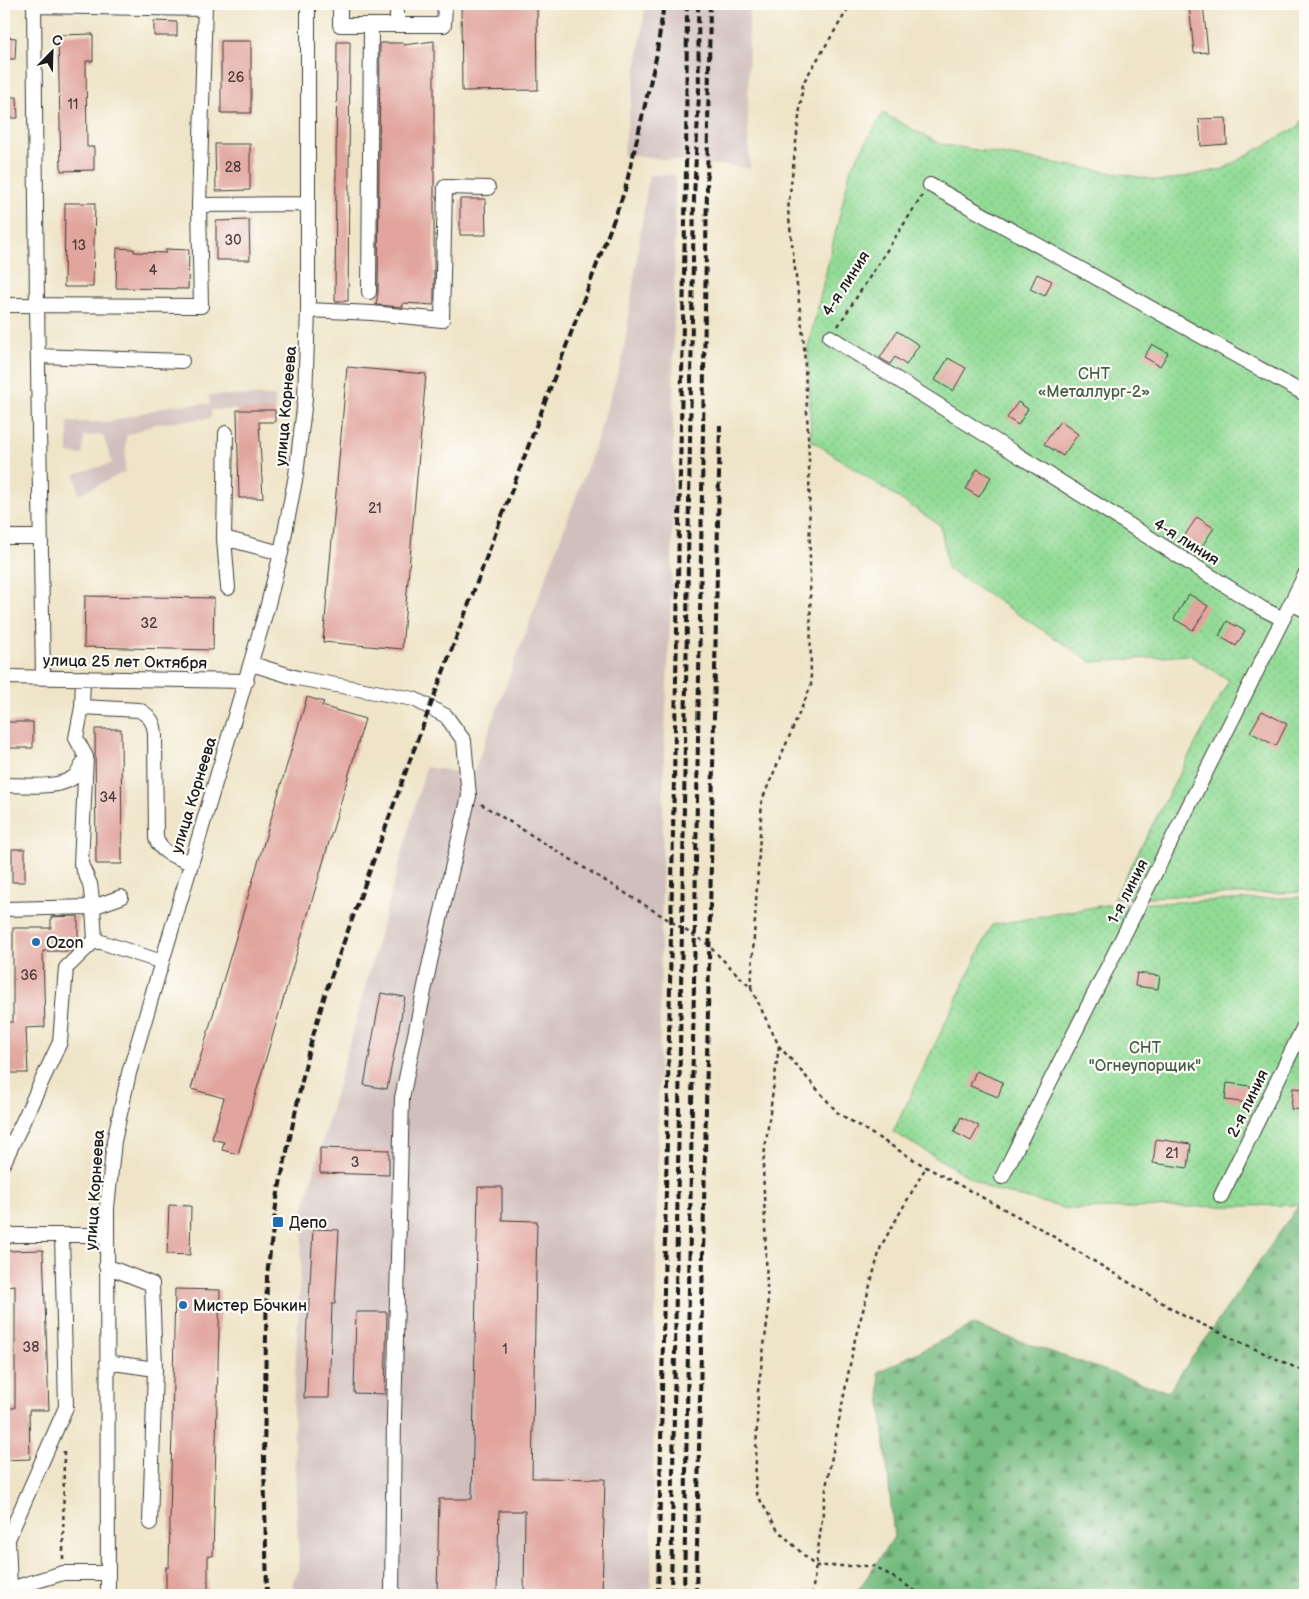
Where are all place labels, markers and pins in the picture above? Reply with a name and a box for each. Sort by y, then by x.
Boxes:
place label: Ozon [46,934,84,953]
marker: Ozon [30,936,42,948]
place label: Депо [289,1214,327,1233]
marker: Депо [271,1215,285,1229]
place label: Мистер Бочкин [193,1297,307,1316]
marker: Мистер Бочкин [177,1299,189,1311]

